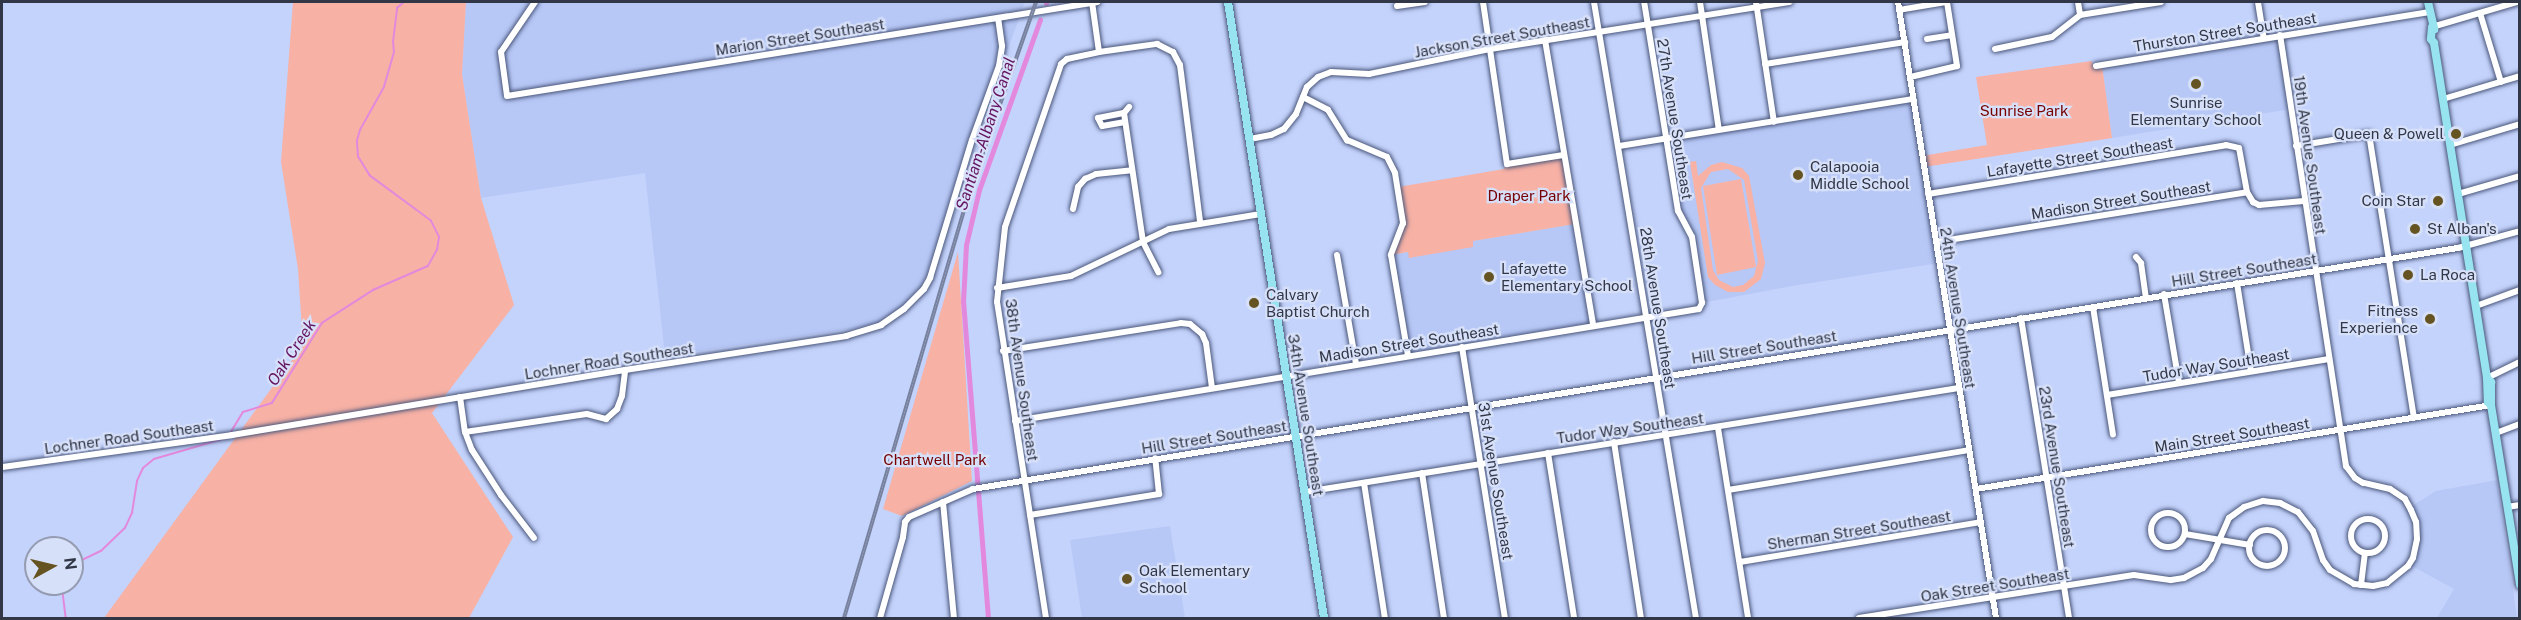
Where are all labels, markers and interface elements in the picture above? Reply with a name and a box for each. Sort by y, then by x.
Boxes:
street label: Thurston Street Southeast [2132,9,2318,55]
street label: Jackson Street Southeast [1413,13,1591,61]
street label: Marion Street Southeast [714,15,886,59]
street label: 27th Avenue Southeast [1653,37,1697,201]
water label: Santiam-Albany Canal [952,55,1020,213]
street label: 19th Avenue Southeast [2290,74,2330,236]
marker: Sunrise Elementary School [2189,77,2203,91]
place label: Sunrise Elementary School [2130,93,2262,128]
park label: Sunrise Park [1980,102,2068,120]
place label: Queen & Powell [2334,125,2444,143]
marker: Queen & Powell [2449,127,2463,141]
street label: Lafayette Street Southeast [1986,133,2174,181]
place label: Calapooia Middle School [1810,157,1910,192]
marker: Calapooia Middle School [1791,168,1805,182]
street label: Madison Street Southeast [2030,177,2212,223]
park label: Draper Park [1487,187,1571,205]
place label: Coin Star [2361,192,2426,210]
marker: Coin Star [2431,194,2445,208]
place label: St Alban's [2427,220,2497,238]
marker: St Alban's [2408,222,2422,236]
street label: 28th Avenue Southeast [1636,226,1680,390]
street label: 24th Avenue Southeast [1936,226,1980,390]
street label: Hill Street Southeast [2170,250,2318,290]
place label: Lafayette Elementary School [1501,259,1633,294]
place label: La Roca [2420,266,2475,284]
marker: La Roca [2401,268,2415,282]
marker: Lafayette Elementary School [1482,270,1496,284]
place label: Calvary Baptist Church [1266,285,1370,320]
marker: Calvary Baptist Church [1247,296,1261,310]
street label: 38th Avenue Southeast [1002,298,1042,462]
place label: Fitness Experience [2340,301,2418,336]
marker: Fitness Experience [2423,312,2437,326]
water label: Oak Creek [264,316,320,390]
street label: Madison Street Southeast [1318,320,1500,366]
street label: Hill Street Southeast [1690,327,1838,367]
street label: 34th Avenue Southeast [1284,333,1328,497]
street label: Lochner Road Southeast [523,339,695,383]
street label: Tudor Way Southeast [2141,344,2291,386]
street label: 23rd Avenue Southeast [2035,385,2079,549]
street label: 31st Avenue Southeast [1475,401,1517,561]
street label: Tudor Way Southeast [1555,409,1705,447]
street label: Main Street Southeast [2153,414,2311,456]
street label: Lochner Road Southeast [43,416,215,458]
street label: Hill Street Southeast [1140,417,1288,457]
park label: Chartwell Park [883,451,987,469]
street label: Sherman Street Southeast [1766,507,1952,553]
north arrow [24,536,84,596]
text: N [60,556,81,571]
place label: Oak Elementary School [1139,561,1250,596]
street label: Oak Street Southeast [1919,564,2071,606]
marker: Oak Elementary School [1120,572,1134,586]

